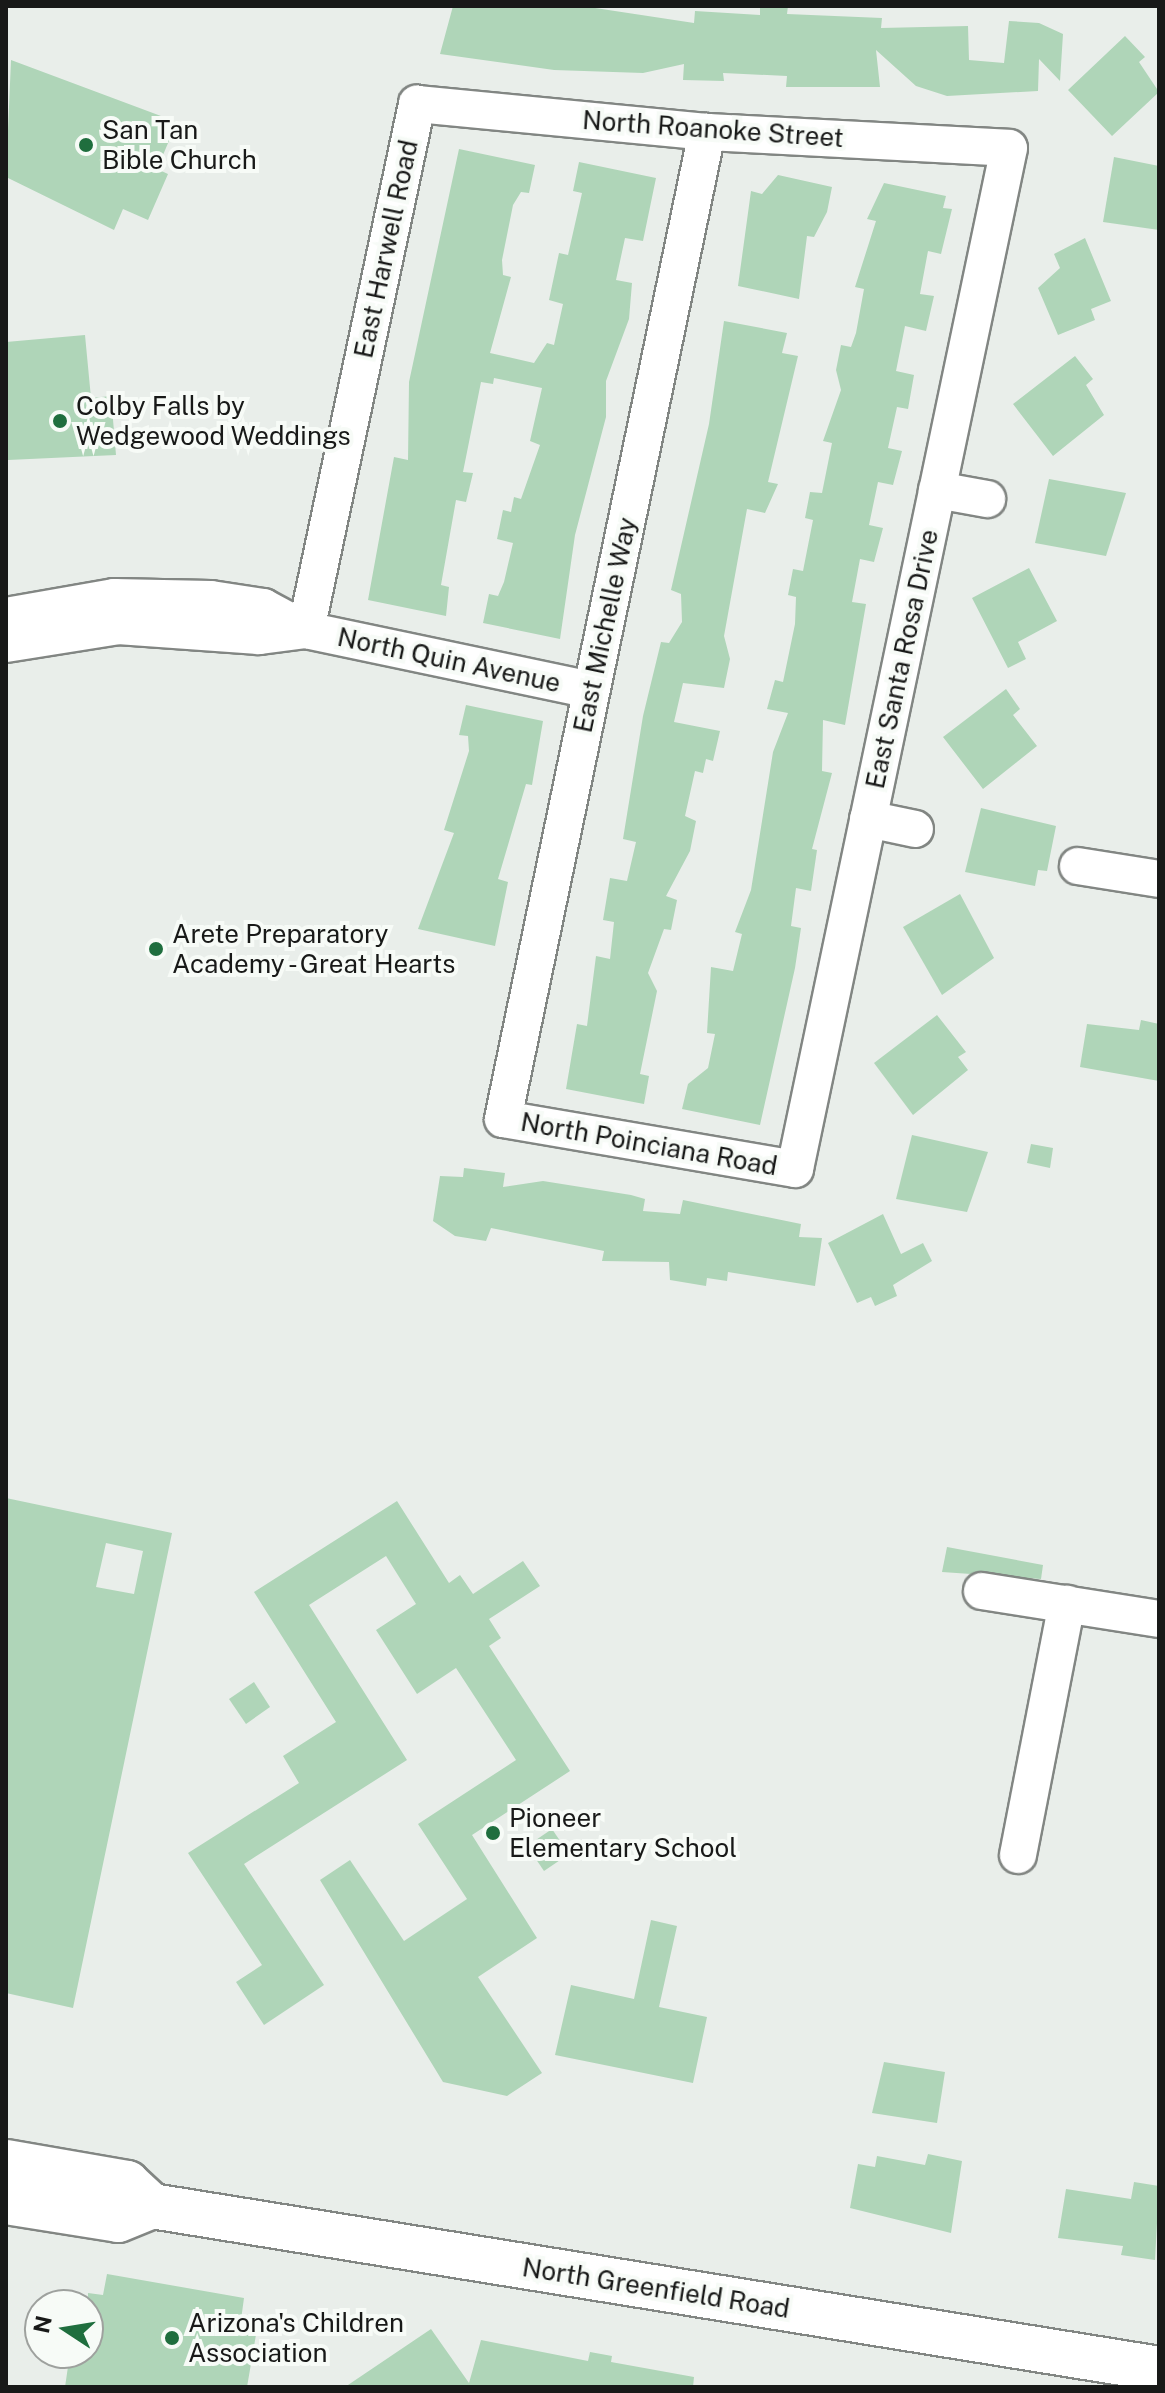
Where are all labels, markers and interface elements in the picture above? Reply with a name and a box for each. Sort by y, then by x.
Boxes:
street label: North Roanoke Street [581,104,845,154]
place label: San Tan Bible Church [102,114,257,176]
marker: San Tan Bible Church [77,136,95,154]
street label: East Harwell Road [348,137,424,361]
place label: Colby Falls by Wedgewood Weddings [76,390,351,452]
marker: Colby Falls by Wedgewood Weddings [51,412,69,430]
street label: East Michelle Way [567,514,643,736]
street label: East Santa Rosa Drive [859,527,945,791]
street label: North Quin Avenue [335,621,563,699]
place label: Arete Preparatory Academy - Great Hearts [172,918,463,980]
marker: Arete Preparatory Academy - Great Hearts [147,940,165,958]
street label: North Poinciana Road [518,1106,780,1182]
place label: Pioneer Elementary School [509,1802,737,1864]
marker: Pioneer Elementary School [484,1824,502,1842]
street label: North Greenfield Road [520,2251,792,2325]
north arrow [24,2289,104,2369]
place label: Arizona's Children Association [188,2307,404,2368]
text: N [28,2313,57,2336]
marker: Arizona's Children Association [163,2329,181,2347]

